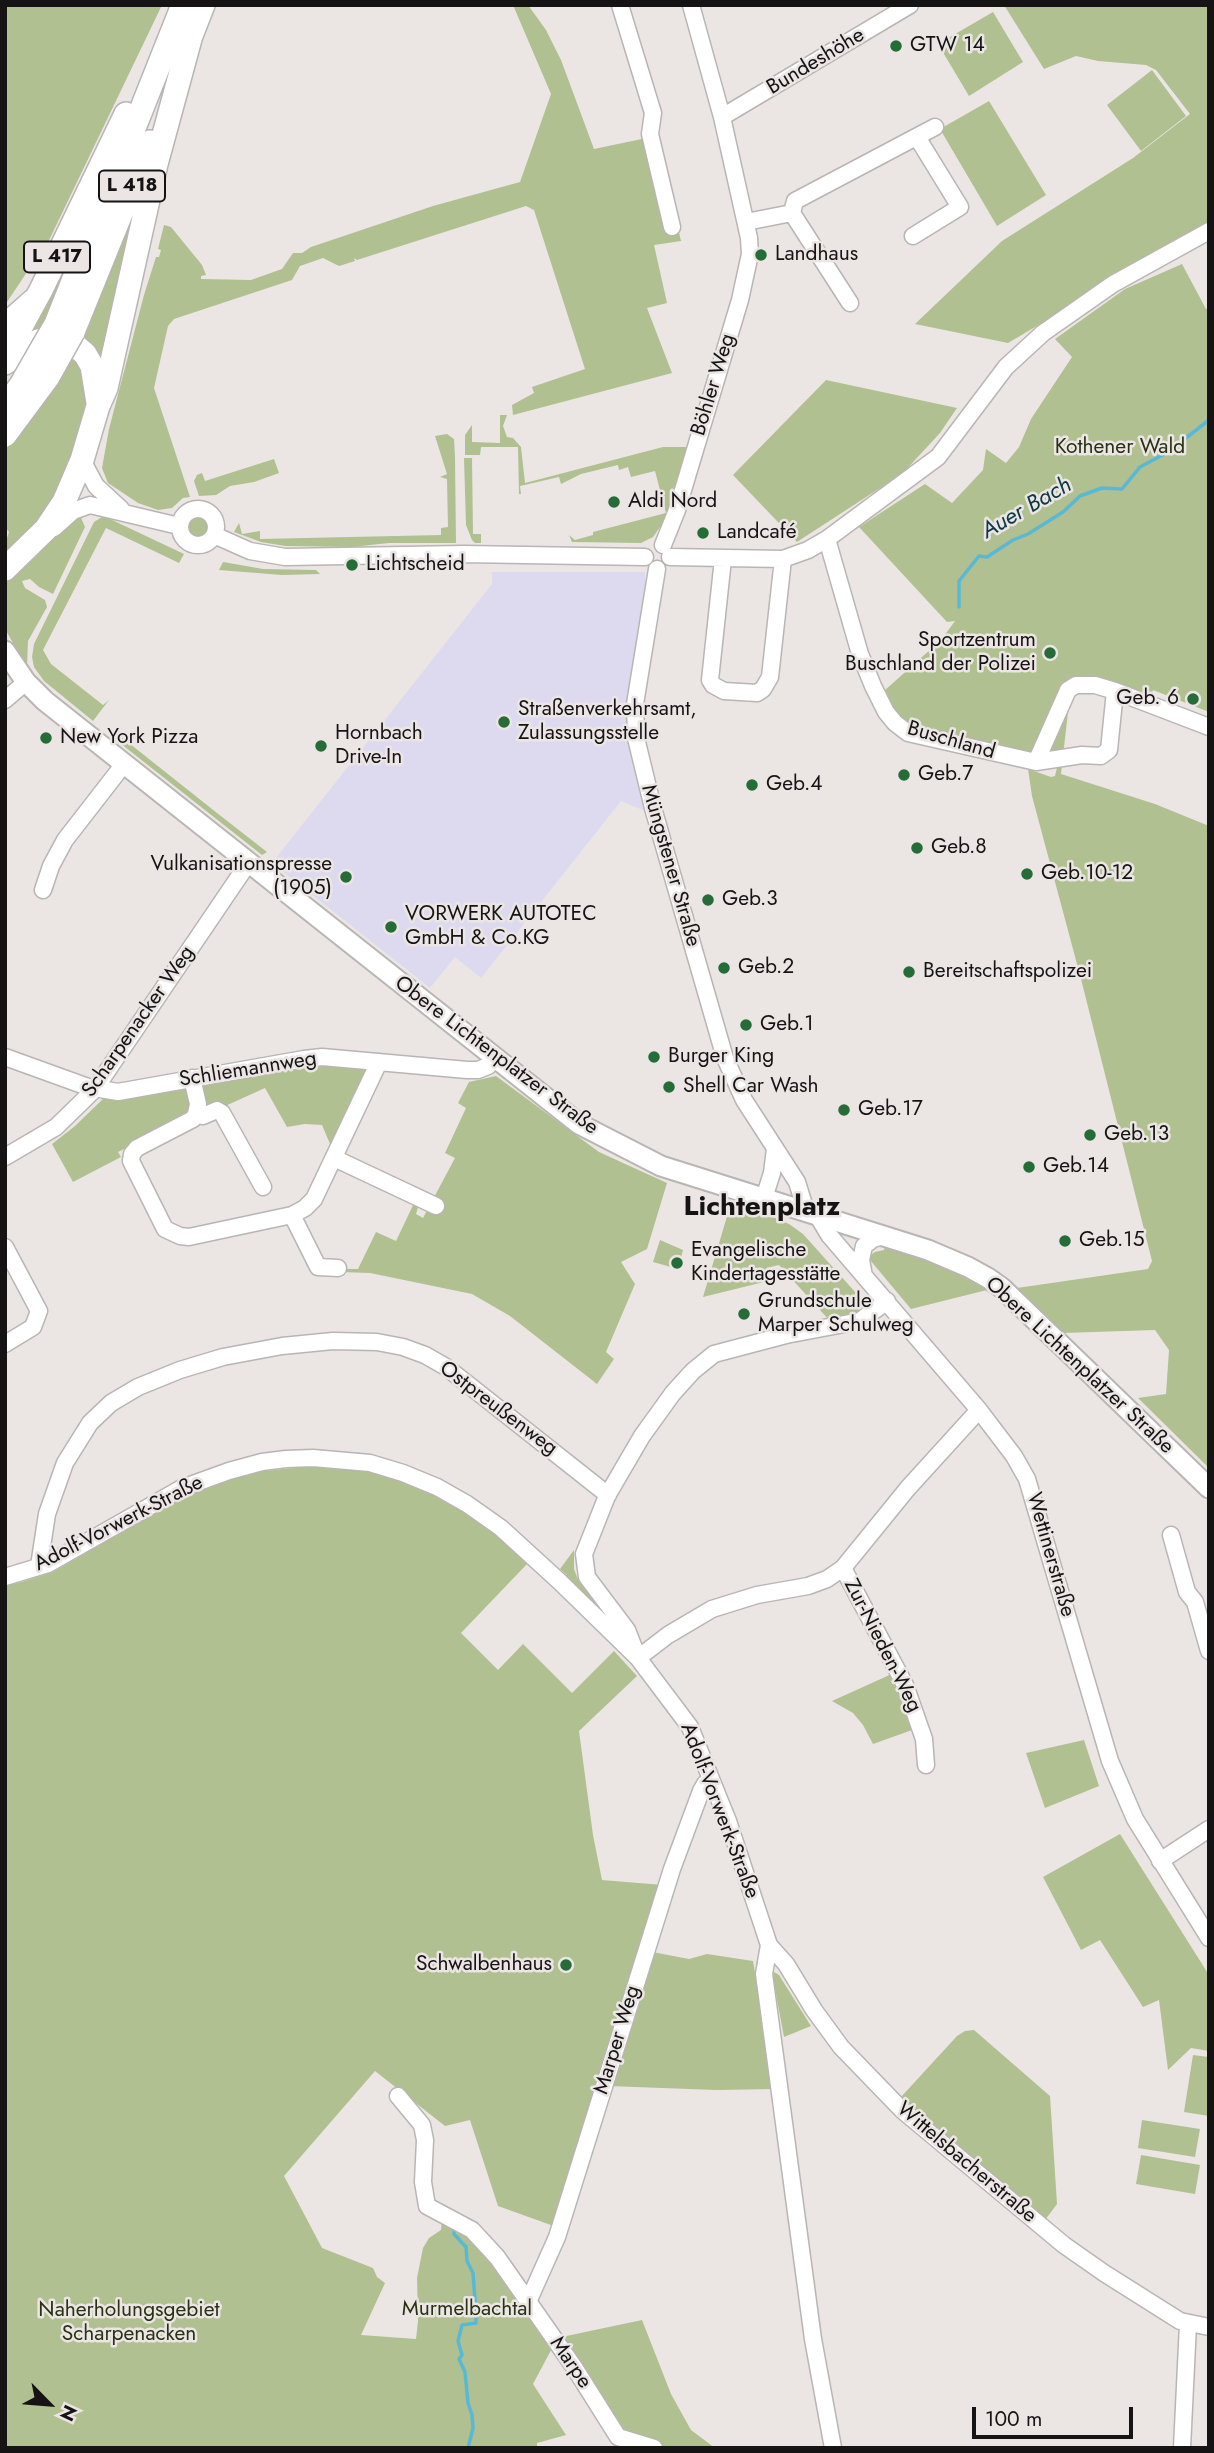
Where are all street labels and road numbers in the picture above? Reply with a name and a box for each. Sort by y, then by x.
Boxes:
street label: Bundeshöhe [763,23,869,101]
road number: L 418 [99,170,165,202]
road number: L 417 [24,242,90,272]
street label: Böhler Weg [687,331,741,439]
street label: Buschland [904,716,998,766]
street label: Müngstener Straße [635,782,705,950]
street label: Scharpenacker Weg [77,941,201,1103]
street label: Obere Lichtenplatzer Straße [389,971,603,1141]
street label: Schliemannweg [177,1047,319,1093]
street label: Obere Lichtenplatzer Straße [980,1272,1178,1460]
street label: Ostpreußenweg [434,1356,562,1462]
street label: Adolf-Vorwerk-Straße [30,1471,208,1577]
street label: Wettinerstraße [1020,1490,1080,1620]
street label: Zur-Nieden-Weg [838,1575,926,1717]
street label: Adolf-Vorwerk-Straße [674,1720,764,1902]
street label: Marper Weg [590,1983,646,2097]
street label: Wittelsbacherstraße [891,2097,1041,2229]
street label: Marpe [544,2332,596,2394]

